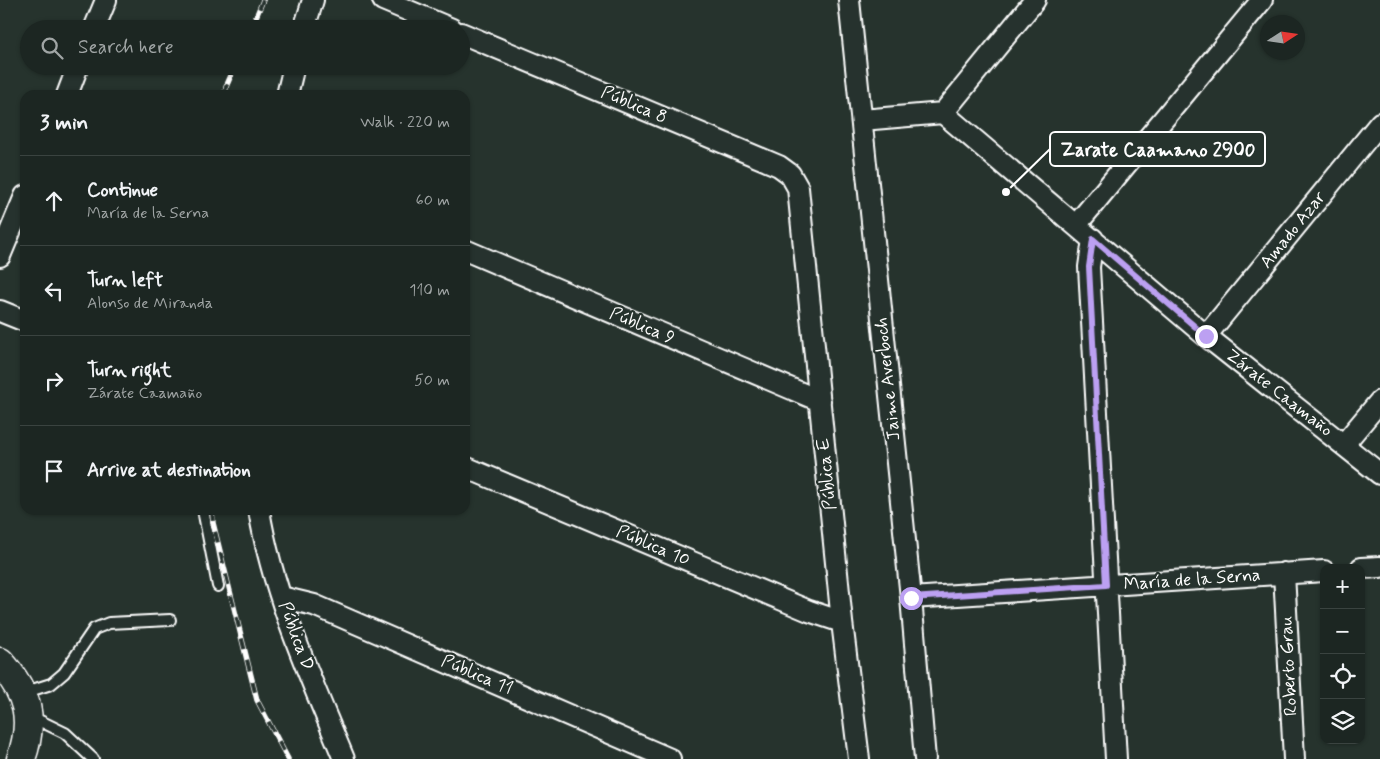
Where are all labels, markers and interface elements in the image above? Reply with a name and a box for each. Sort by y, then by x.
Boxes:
north arrow [1260,15,1305,60]
search box [20,20,470,75]
icon: search [38,34,66,62]
text: Search here [78,35,174,60]
street label: Pública 8 [597,80,671,130]
text: 3 min [40,109,88,137]
text: Walk · 220 m [360,112,450,133]
callout: Zarate Caamano 2900 [1050,132,1265,166]
text: Zarate Caamano 2900 [1061,138,1255,163]
text: Continue [87,178,158,203]
street label: Amado Azar [1255,186,1332,274]
icon: ahead [40,187,68,215]
text: 60 m [416,190,450,211]
text: María de la Serna [87,203,209,224]
text: Turn left [87,268,163,293]
icon: left [40,277,68,305]
text: 110 m [409,280,450,301]
text: Alonso de Miranda [87,293,213,314]
street label: Pública 9 [606,302,678,350]
street label: Jaime Averboch [870,316,906,442]
route end [1195,325,1218,348]
street label: Zárate Caamaño [1220,344,1338,442]
text: Turn right [87,358,171,383]
icon: right [40,367,68,395]
text: 50 m [414,370,450,391]
text: Zárate Caamaño [87,383,202,404]
street label: Pública E [811,436,843,511]
icon: arrive [40,457,68,485]
text: Arrive at destination [87,458,251,483]
street label: Pública 10 [612,520,694,572]
street label: María de la Serna [1123,563,1261,597]
map controls [1320,564,1365,744]
button: + [1320,564,1365,609]
route start [900,587,923,610]
street label: Pública D [273,598,319,674]
button: − [1320,609,1365,654]
street label: Roberto Grau [1274,615,1304,717]
street label: Pública 11 [438,649,516,701]
button: locate [1320,654,1365,699]
button: layers [1320,699,1365,744]

